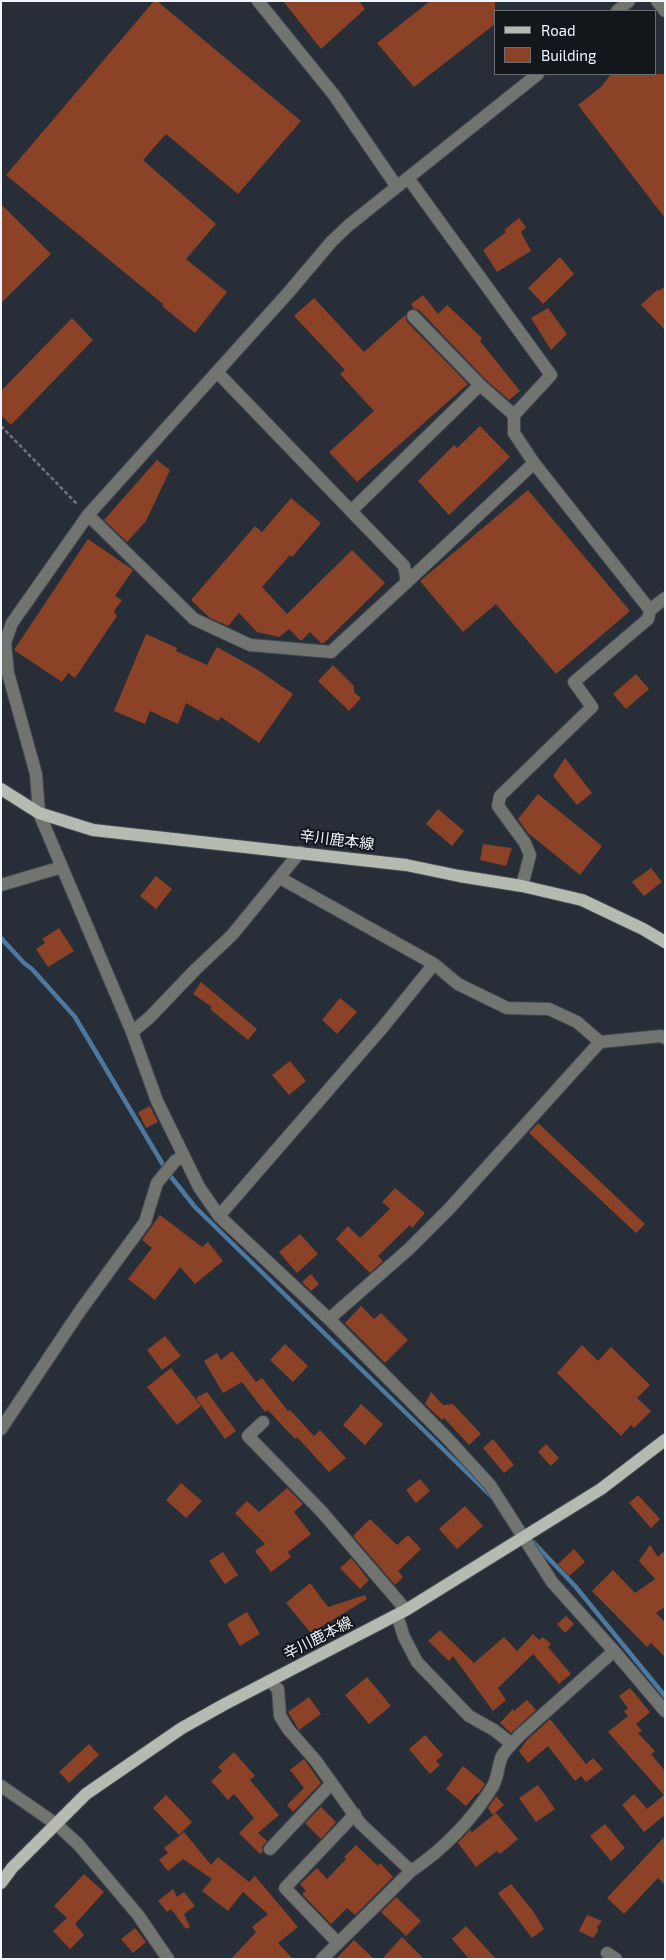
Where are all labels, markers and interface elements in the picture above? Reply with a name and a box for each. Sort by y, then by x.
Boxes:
legend [493,10,656,75]
text: Road [541,21,576,39]
text: Building [541,46,596,64]
street label: 辛川鹿本線 [299,826,375,854]
street label: 辛川鹿本線 [281,1613,355,1663]

